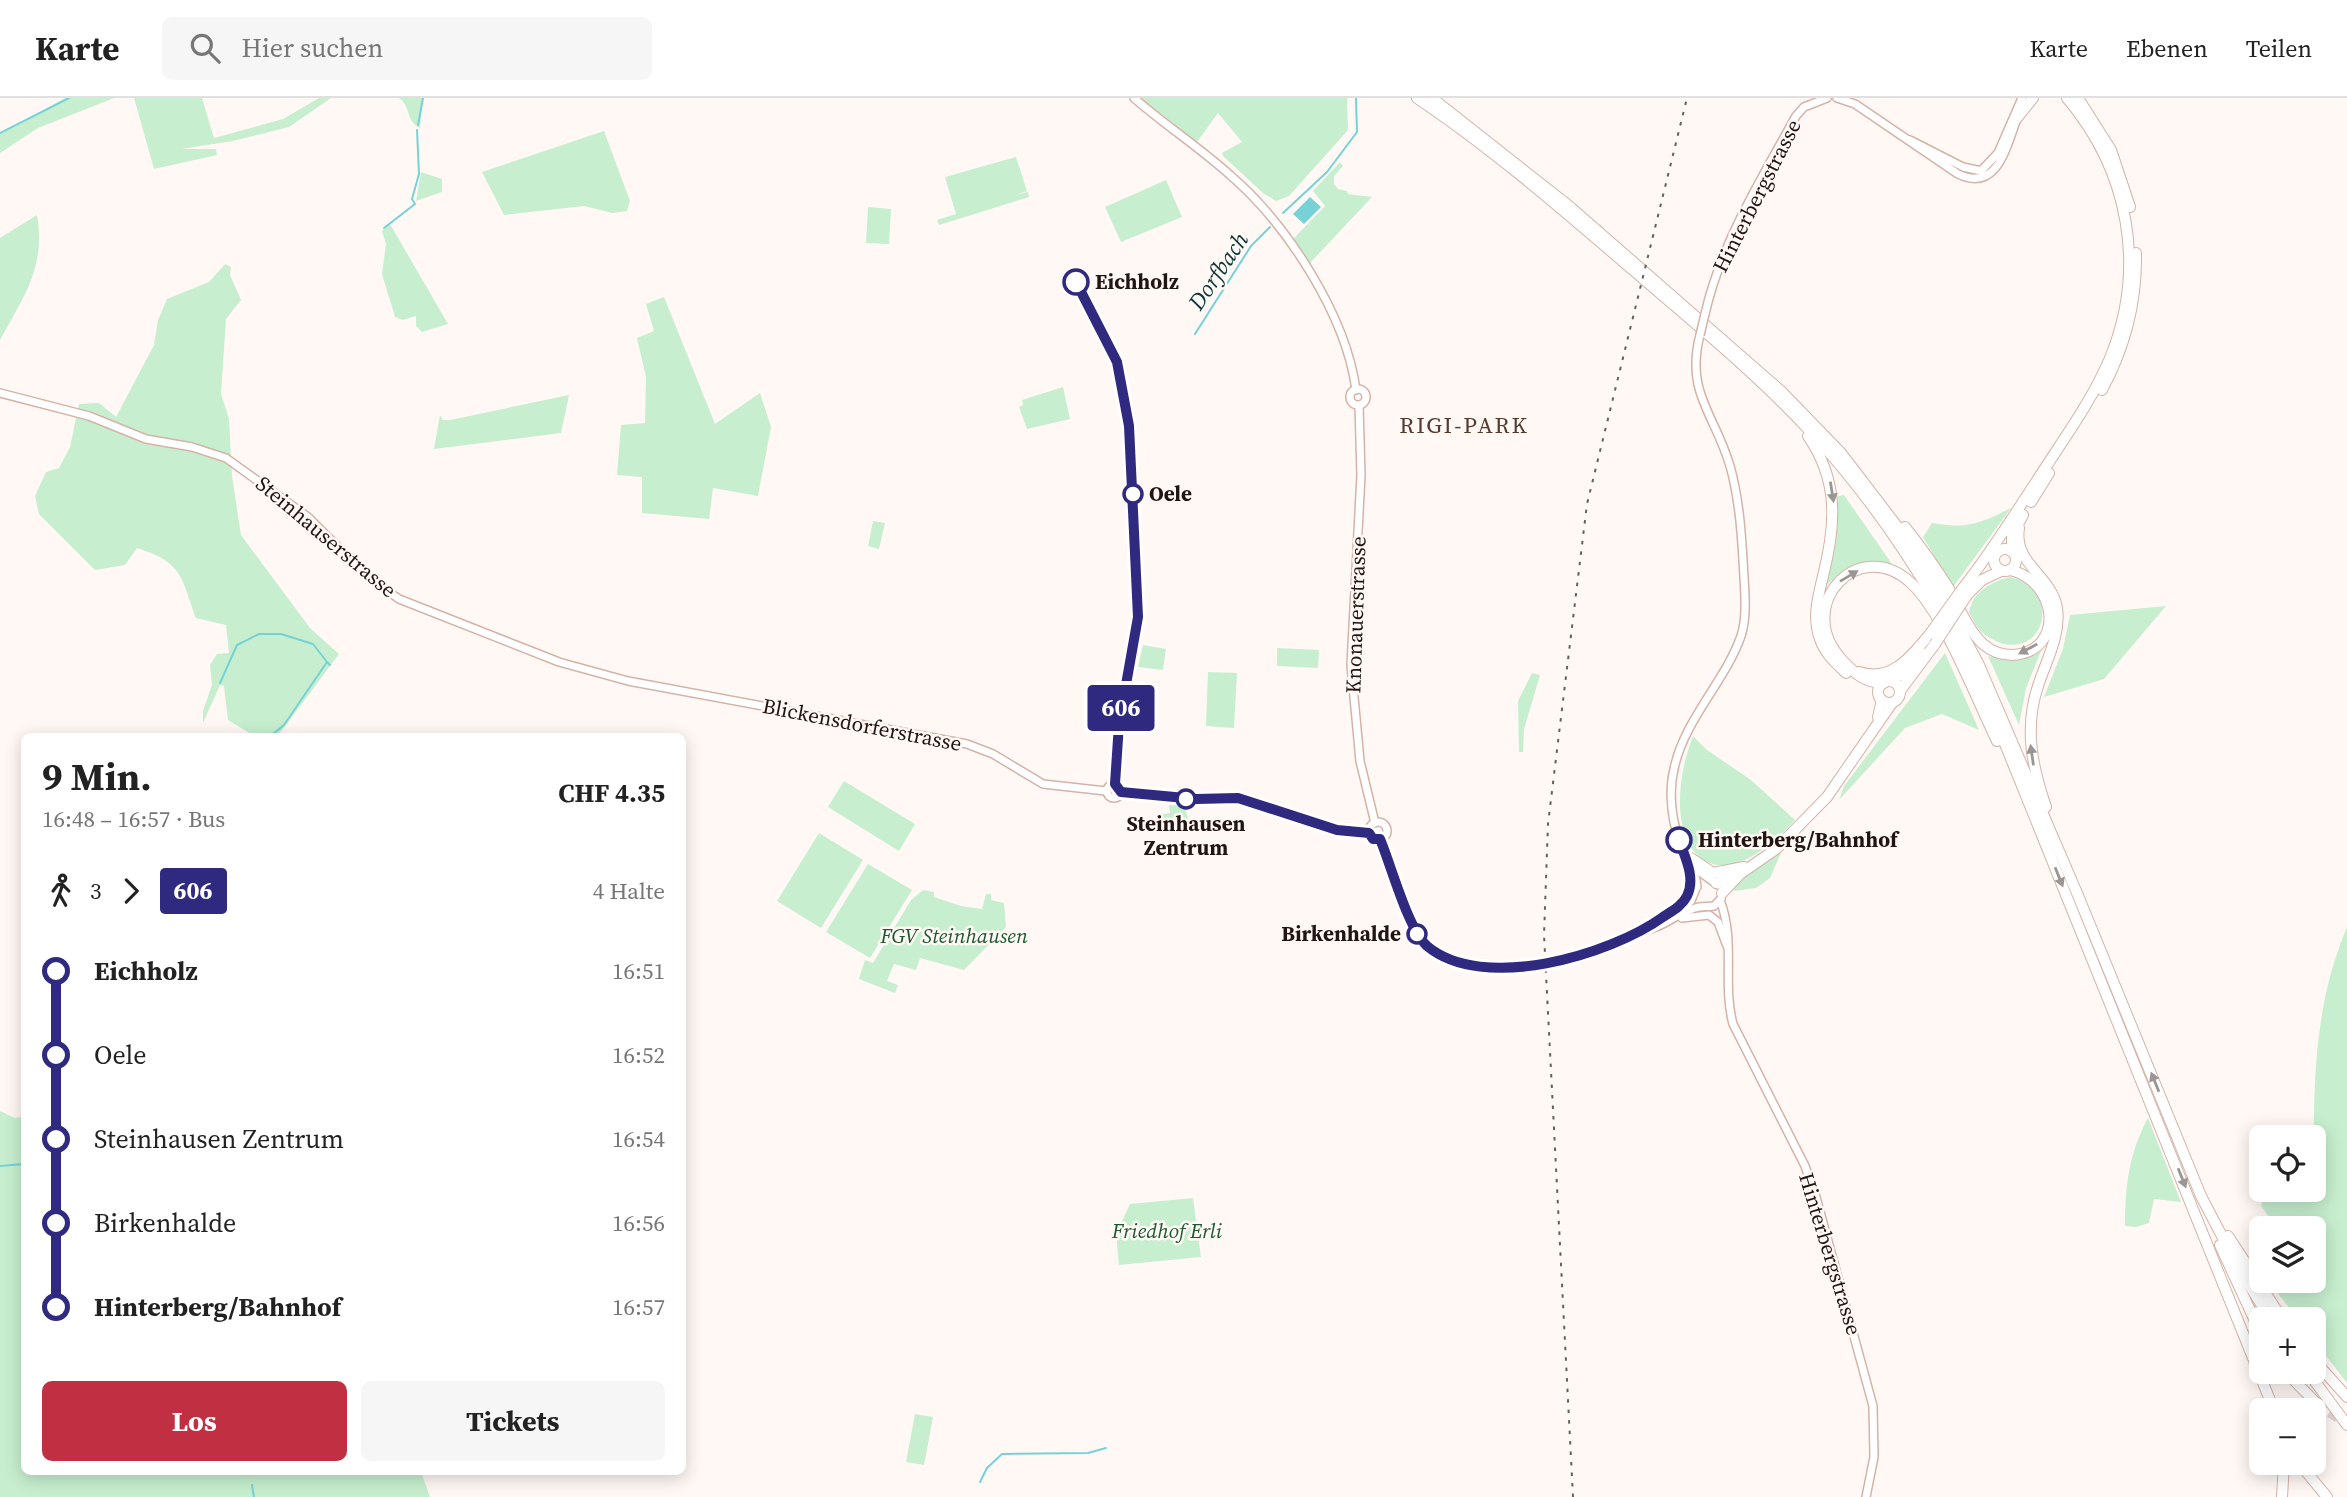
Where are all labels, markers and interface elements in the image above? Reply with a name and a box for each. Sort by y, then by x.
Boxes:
search box [162,17,652,80]
text: Karte [35,26,120,71]
icon: search [186,29,224,67]
text: Hier suchen [242,30,383,66]
text: Karte [2029,32,2088,65]
text: Ebenen [2126,32,2208,65]
text: Teilen [2246,32,2312,65]
street label: Hinterbergstrasse [1705,114,1808,277]
water label: Dorfbach [1180,225,1256,317]
place label: Eichholz [1095,267,1179,296]
marker: Eichholz [1063,269,1089,295]
district label: RIGI-PARK [1399,409,1529,441]
street label: Steinhauserstrasse [250,469,403,604]
place label: Oele [1149,479,1192,508]
one-way arrow [1826,481,1837,503]
marker: Oele [1123,484,1143,504]
street label: Knonauerstrasse [1338,536,1373,694]
one-way arrow [1839,569,1858,582]
one-way arrow [2018,642,2038,654]
line badge: 606 [1081,685,1161,731]
street label: Blickensdorferstrasse [760,691,964,758]
text: 606 [1101,691,1141,724]
one-way arrow [2026,744,2037,766]
text: 9 Min. [42,751,152,803]
text: CHF 4.35 [558,775,665,811]
marker: Steinhausen Zentrum [1176,789,1196,809]
text: 16:48 – 16:57 · Bus [42,803,225,835]
place label: Steinhausen Zentrum [1126,809,1246,862]
place label: Hinterberg/Bahnhof [1698,825,1900,854]
marker: Hinterberg/Bahnhof [1666,827,1692,853]
one-way arrow [2054,867,2065,888]
icon: walk [42,872,80,910]
icon: forward [112,872,150,910]
text: 606 [174,874,213,907]
text: 3 [90,875,102,907]
text: 4 Halte [593,875,665,907]
place label: Birkenhalde [1281,919,1401,948]
park label: FGV Steinhausen [879,921,1028,950]
marker: Birkenhalde [1407,924,1427,944]
text: Eichholz [94,953,198,989]
text: 16:51 [612,955,665,987]
text: Oele [94,1037,146,1073]
text: 16:52 [612,1039,665,1071]
one-way arrow [2150,1072,2161,1093]
text: Steinhausen Zentrum [94,1121,344,1157]
text: 16:54 [612,1123,665,1155]
map controls [2249,1125,2326,1475]
button: locate [2249,1125,2326,1202]
one-way arrow [2177,1168,2188,1189]
street label: Hinterbergstrasse [1792,1169,1869,1339]
text: Birkenhalde [94,1205,236,1241]
text: 16:56 [612,1207,665,1239]
park label: Friedhof Erli [1111,1216,1223,1245]
button: layers [2249,1216,2326,1293]
text: Hinterberg/Bahnhof [94,1289,341,1325]
text: 16:57 [612,1291,665,1323]
button: + [2249,1307,2326,1384]
button: Los [42,1381,347,1461]
button: Tickets [361,1381,665,1461]
button: − [2249,1398,2326,1475]

